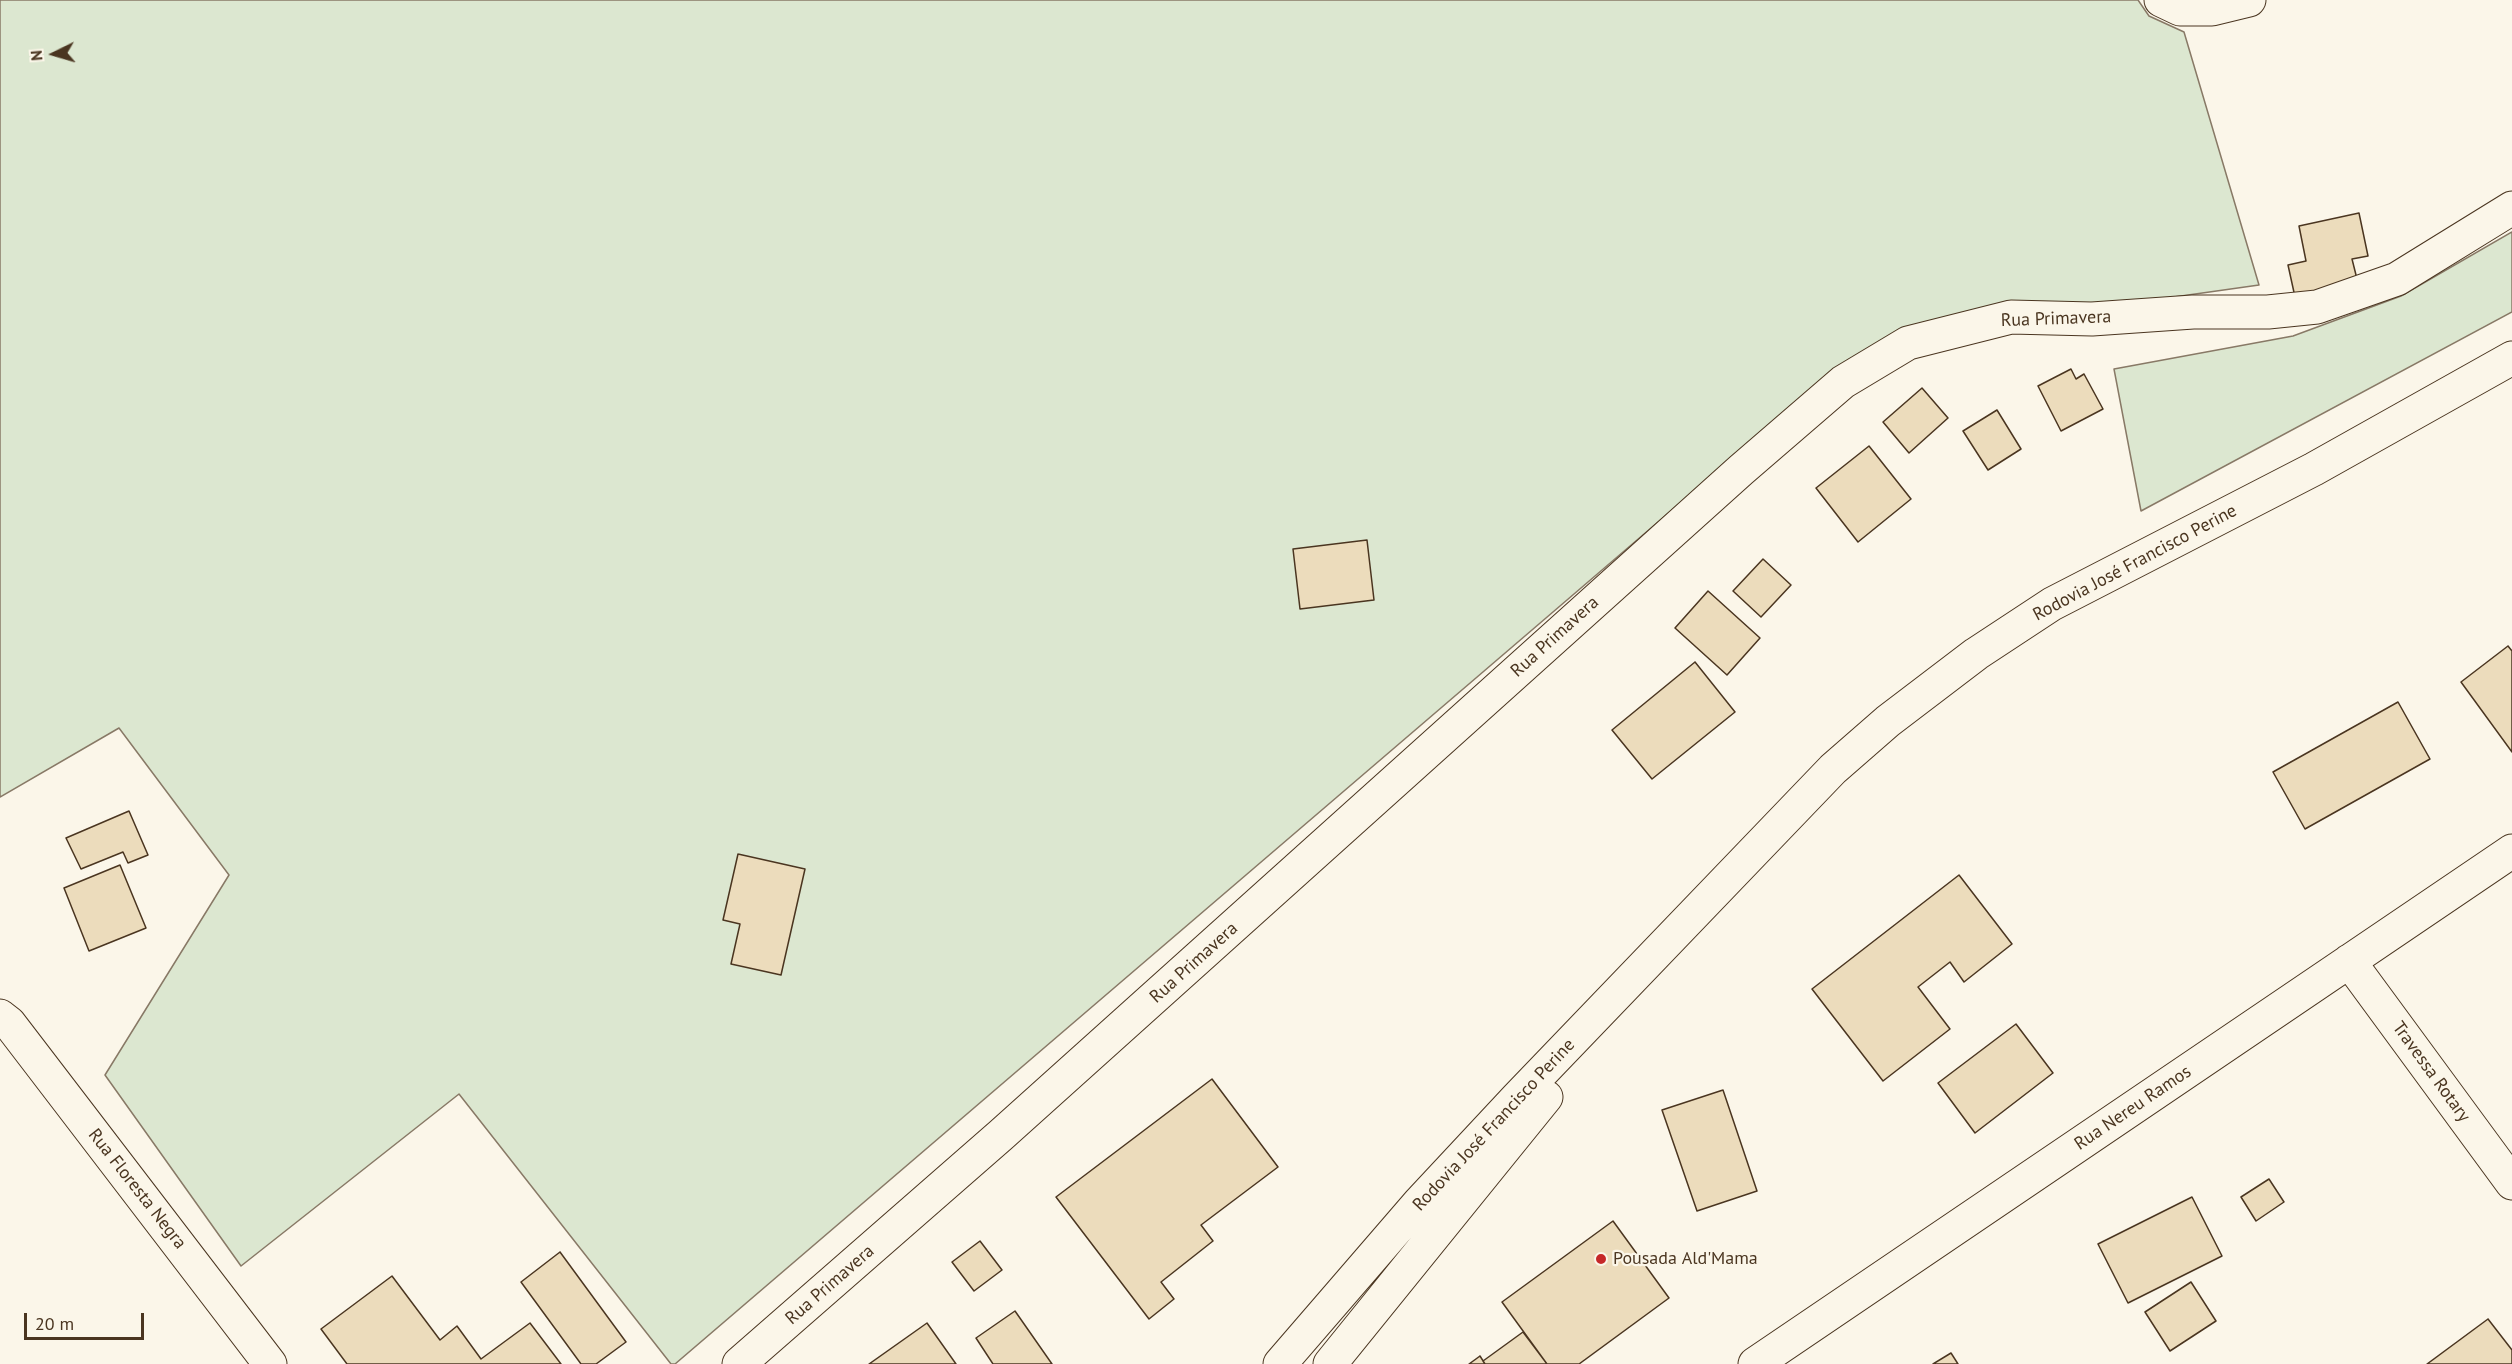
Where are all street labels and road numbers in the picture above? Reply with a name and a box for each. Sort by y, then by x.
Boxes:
street label: Rua Primavera [2000,306,2112,332]
street label: Rodovia José Francisco Perine [2029,500,2241,626]
street label: Rua Primavera [1507,592,1603,682]
street label: Rua Primavera [1146,918,1242,1008]
street label: Travessa Rotary [2387,1018,2475,1126]
street label: Rodovia José Francisco Perine [1408,1034,1580,1216]
street label: Rua Nereu Ramos [2070,1061,2196,1155]
street label: Rua Floresta Negra [83,1125,191,1253]
street label: Rua Primavera [781,1241,879,1329]

